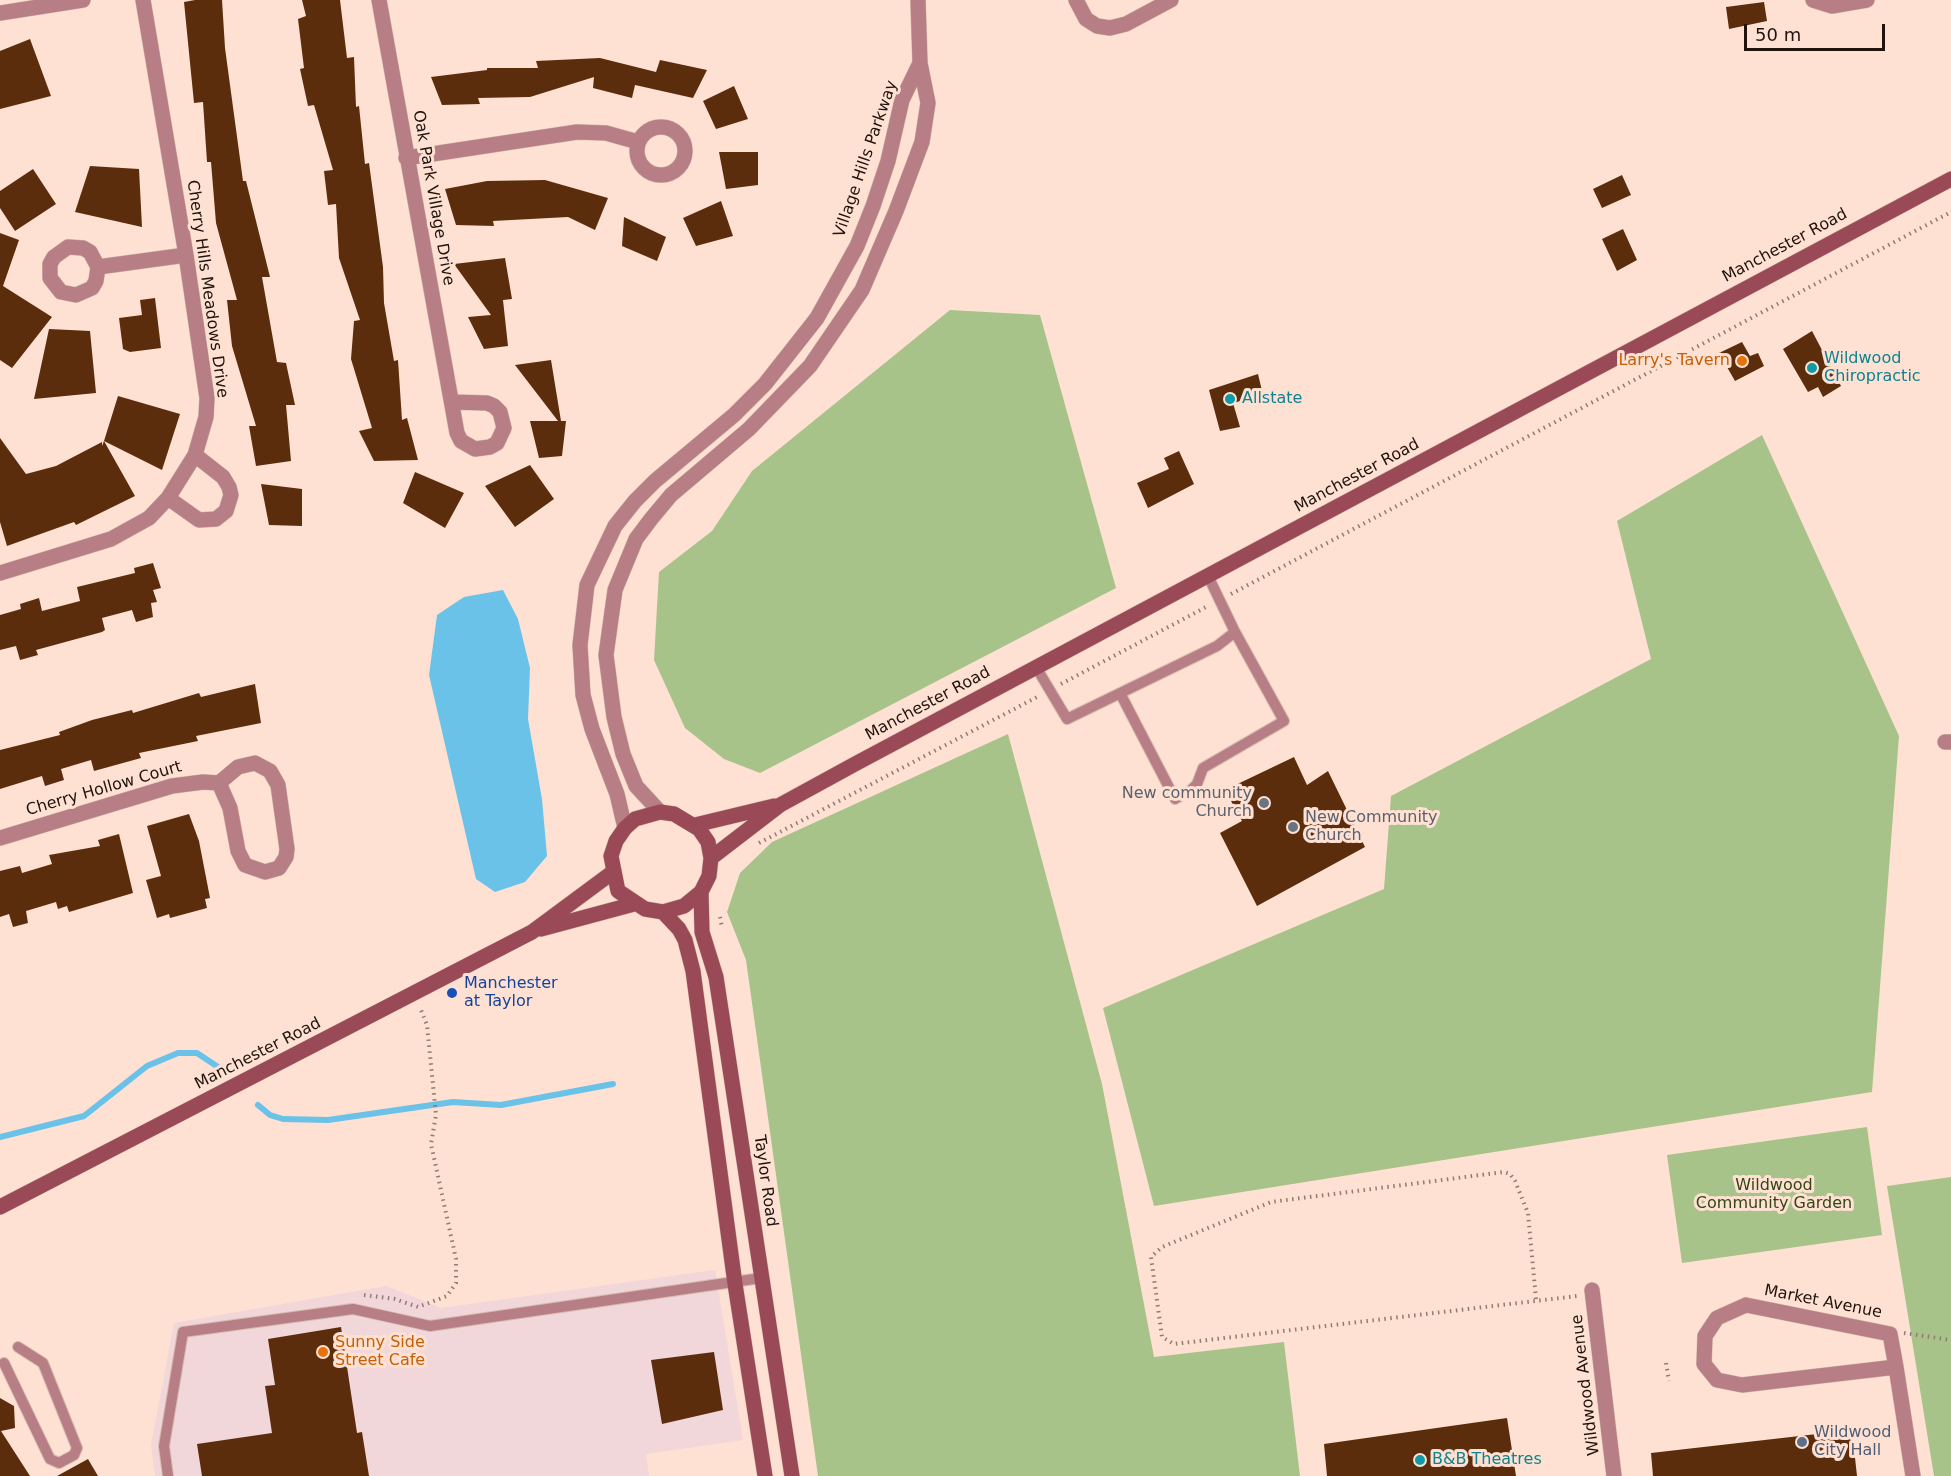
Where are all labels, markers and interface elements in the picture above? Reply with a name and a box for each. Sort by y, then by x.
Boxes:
scale bar [1747,12,1888,50]
text: 50 m [1755,24,1801,45]
street label: Village Hills Parkway [830,78,902,240]
street label: Oak Park Village Drive [408,109,458,287]
street label: Cherry Hills Meadows Drive [182,179,232,399]
street label: Manchester Road [1719,205,1851,287]
place label: Wildwood Chiropractic [1824,349,1921,387]
place label: Larry's Tavern [1618,351,1730,371]
marker: Larry's Tavern [1735,354,1749,368]
marker: Wildwood Chiropractic [1805,361,1819,375]
place label: Allstate [1242,389,1302,409]
marker: Allstate [1223,392,1237,406]
street label: Manchester Road [1291,435,1423,517]
street label: Manchester Road [862,663,994,745]
street label: Cherry Hollow Court [24,758,184,820]
place label: New community Church [1122,784,1252,822]
marker: New community Church [1257,796,1271,810]
place label: New Community Church [1305,808,1438,846]
marker: New Community Church [1286,820,1300,834]
place label: Manchester at Taylor [464,974,558,1012]
marker: Manchester at Taylor [445,986,459,1000]
street label: Manchester Road [192,1014,324,1094]
street label: Taylor Road [749,1134,781,1228]
park label: Wildwood Community Garden [1696,1176,1852,1214]
street label: Market Avenue [1763,1281,1883,1323]
street label: Wildwood Avenue [1568,1313,1604,1457]
place label: Sunny Side Street Cafe [335,1333,425,1371]
marker: Sunny Side Street Cafe [316,1345,330,1359]
place label: Wildwood City Hall [1814,1423,1891,1461]
marker: Wildwood City Hall [1795,1435,1809,1449]
place label: B&B Theatres [1432,1450,1542,1470]
marker: B&B Theatres [1413,1453,1427,1467]

